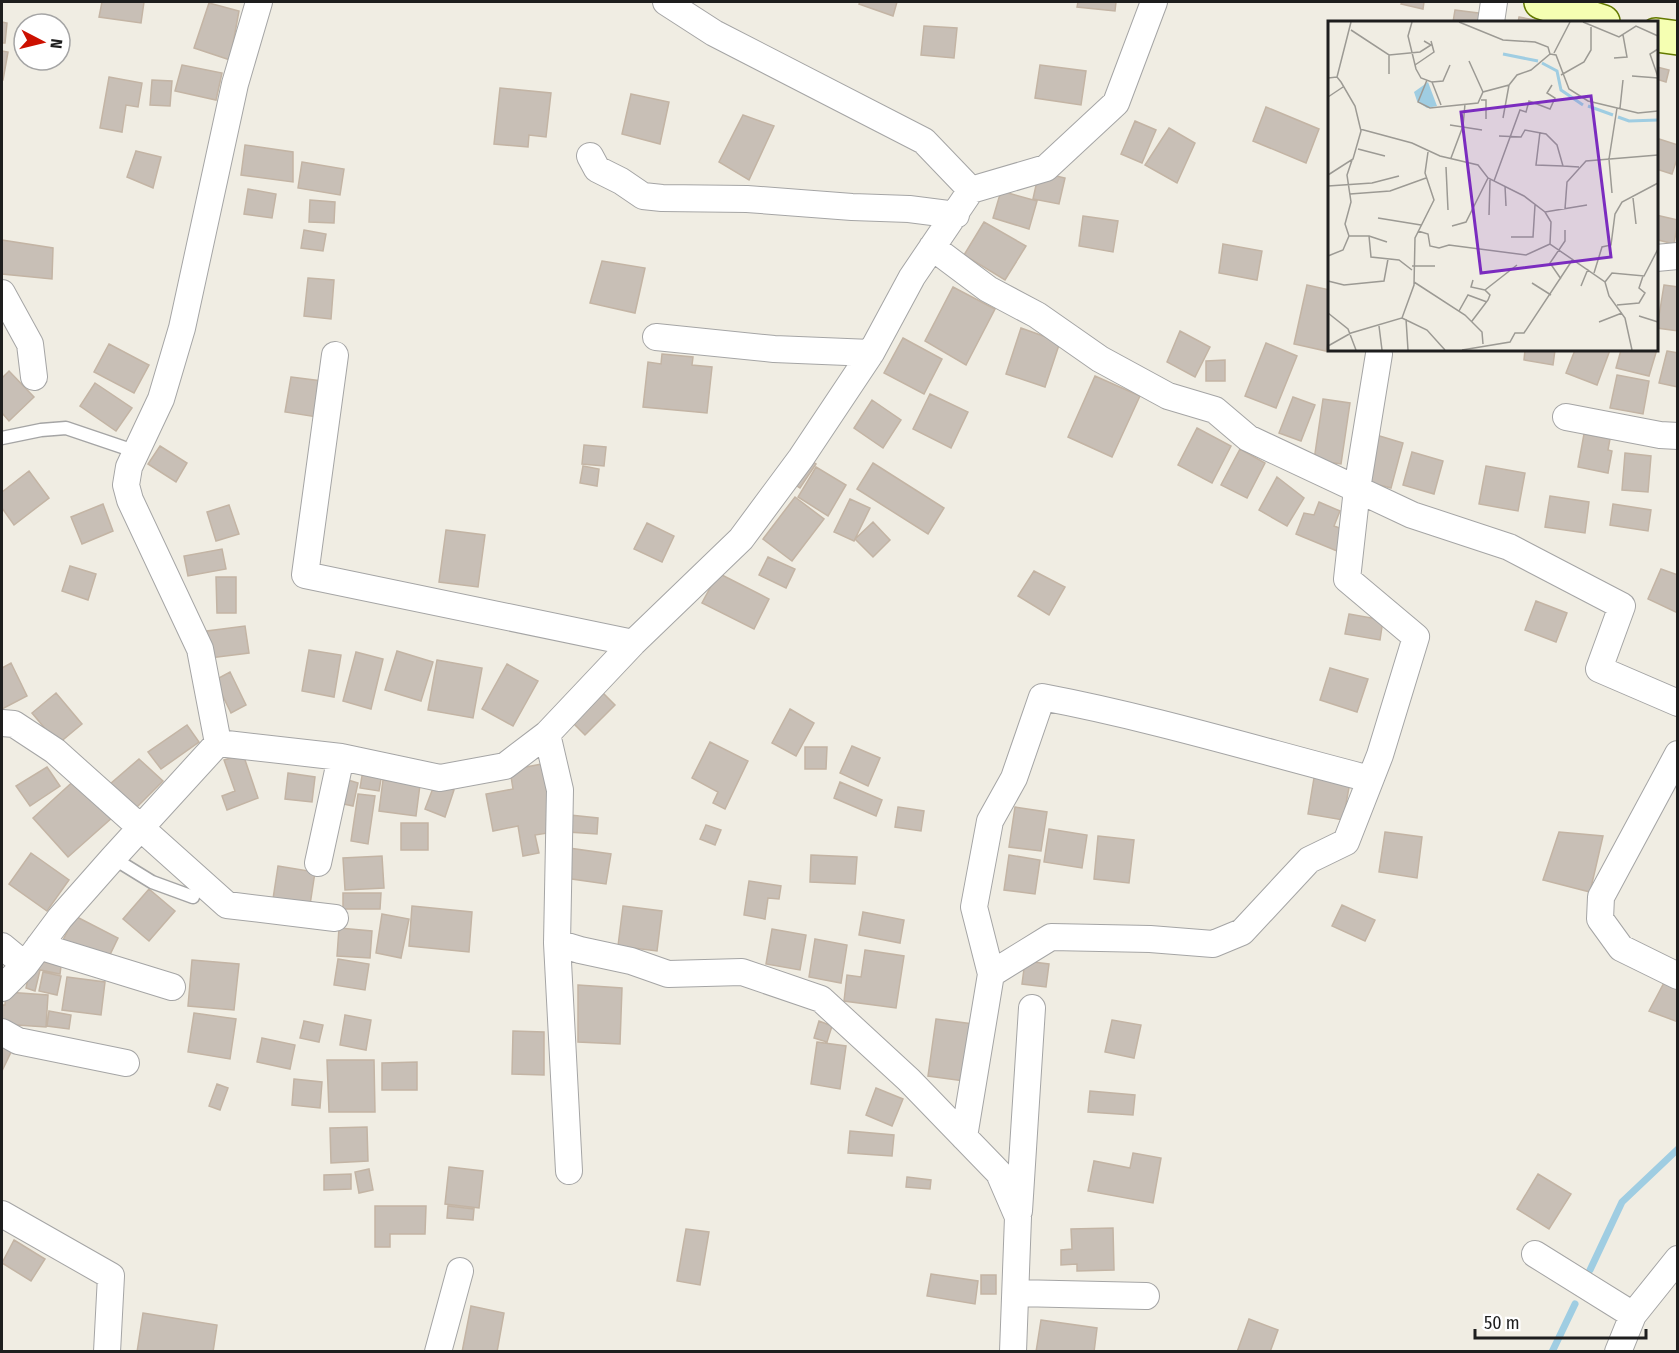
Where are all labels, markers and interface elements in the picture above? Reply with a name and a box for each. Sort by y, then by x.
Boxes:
north arrow [12,12,72,72]
inset map [1328,21,1658,351]
text: N [46,38,66,50]
scale bar [1475,1302,1646,1340]
text: 50 m [1484,1312,1520,1334]

